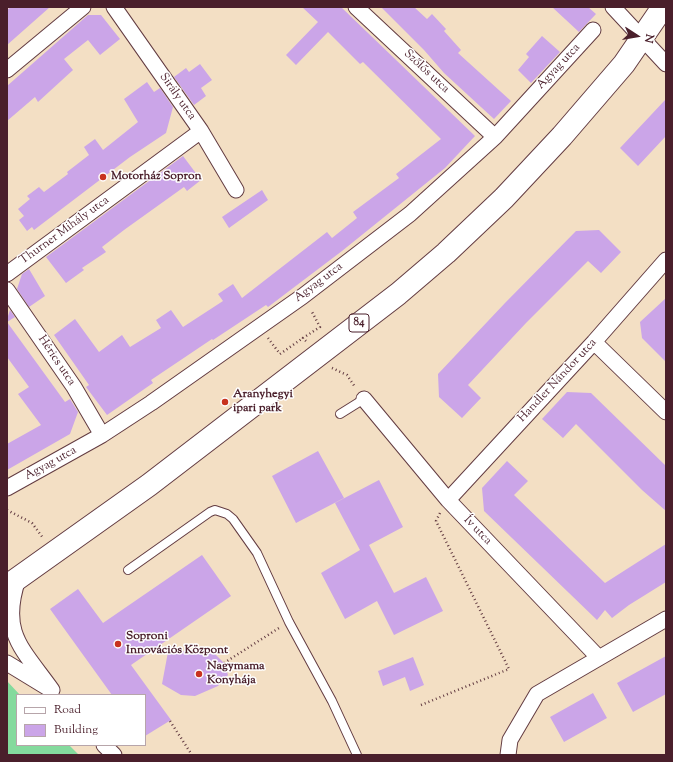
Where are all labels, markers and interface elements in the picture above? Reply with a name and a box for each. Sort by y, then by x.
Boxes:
north arrow [617,16,657,56]
text: N [640,33,657,44]
street label: Agyag utca [534,41,584,93]
street label: Szőlős utca [400,47,452,97]
street label: Sirály utca [156,71,198,123]
place label: Motorház Sopron [111,170,202,184]
marker: Motorház Sopron [98,172,108,182]
street label: Thurner Mihály utca [17,194,113,268]
street label: Agyag utca [292,260,346,306]
road number: 84 [349,314,369,332]
street label: Hérics utca [34,333,78,389]
street label: Handler Nándor utca [516,336,600,426]
place label: Aranyhegyi ipari park [233,388,293,416]
marker: Aranyhegyi ipari park [220,397,230,407]
street label: Agyag utca [23,444,79,484]
street label: Ív utca [460,514,494,548]
place label: Soproni Innovációs Központ [126,630,228,658]
marker: Soproni Innovációs Központ [113,639,123,649]
place label: Nagymama Konyhája [207,660,265,688]
marker: Nagymama Konyhája [194,669,204,679]
legend [16,694,146,746]
text: Road [54,701,81,719]
text: Building [54,721,98,739]

